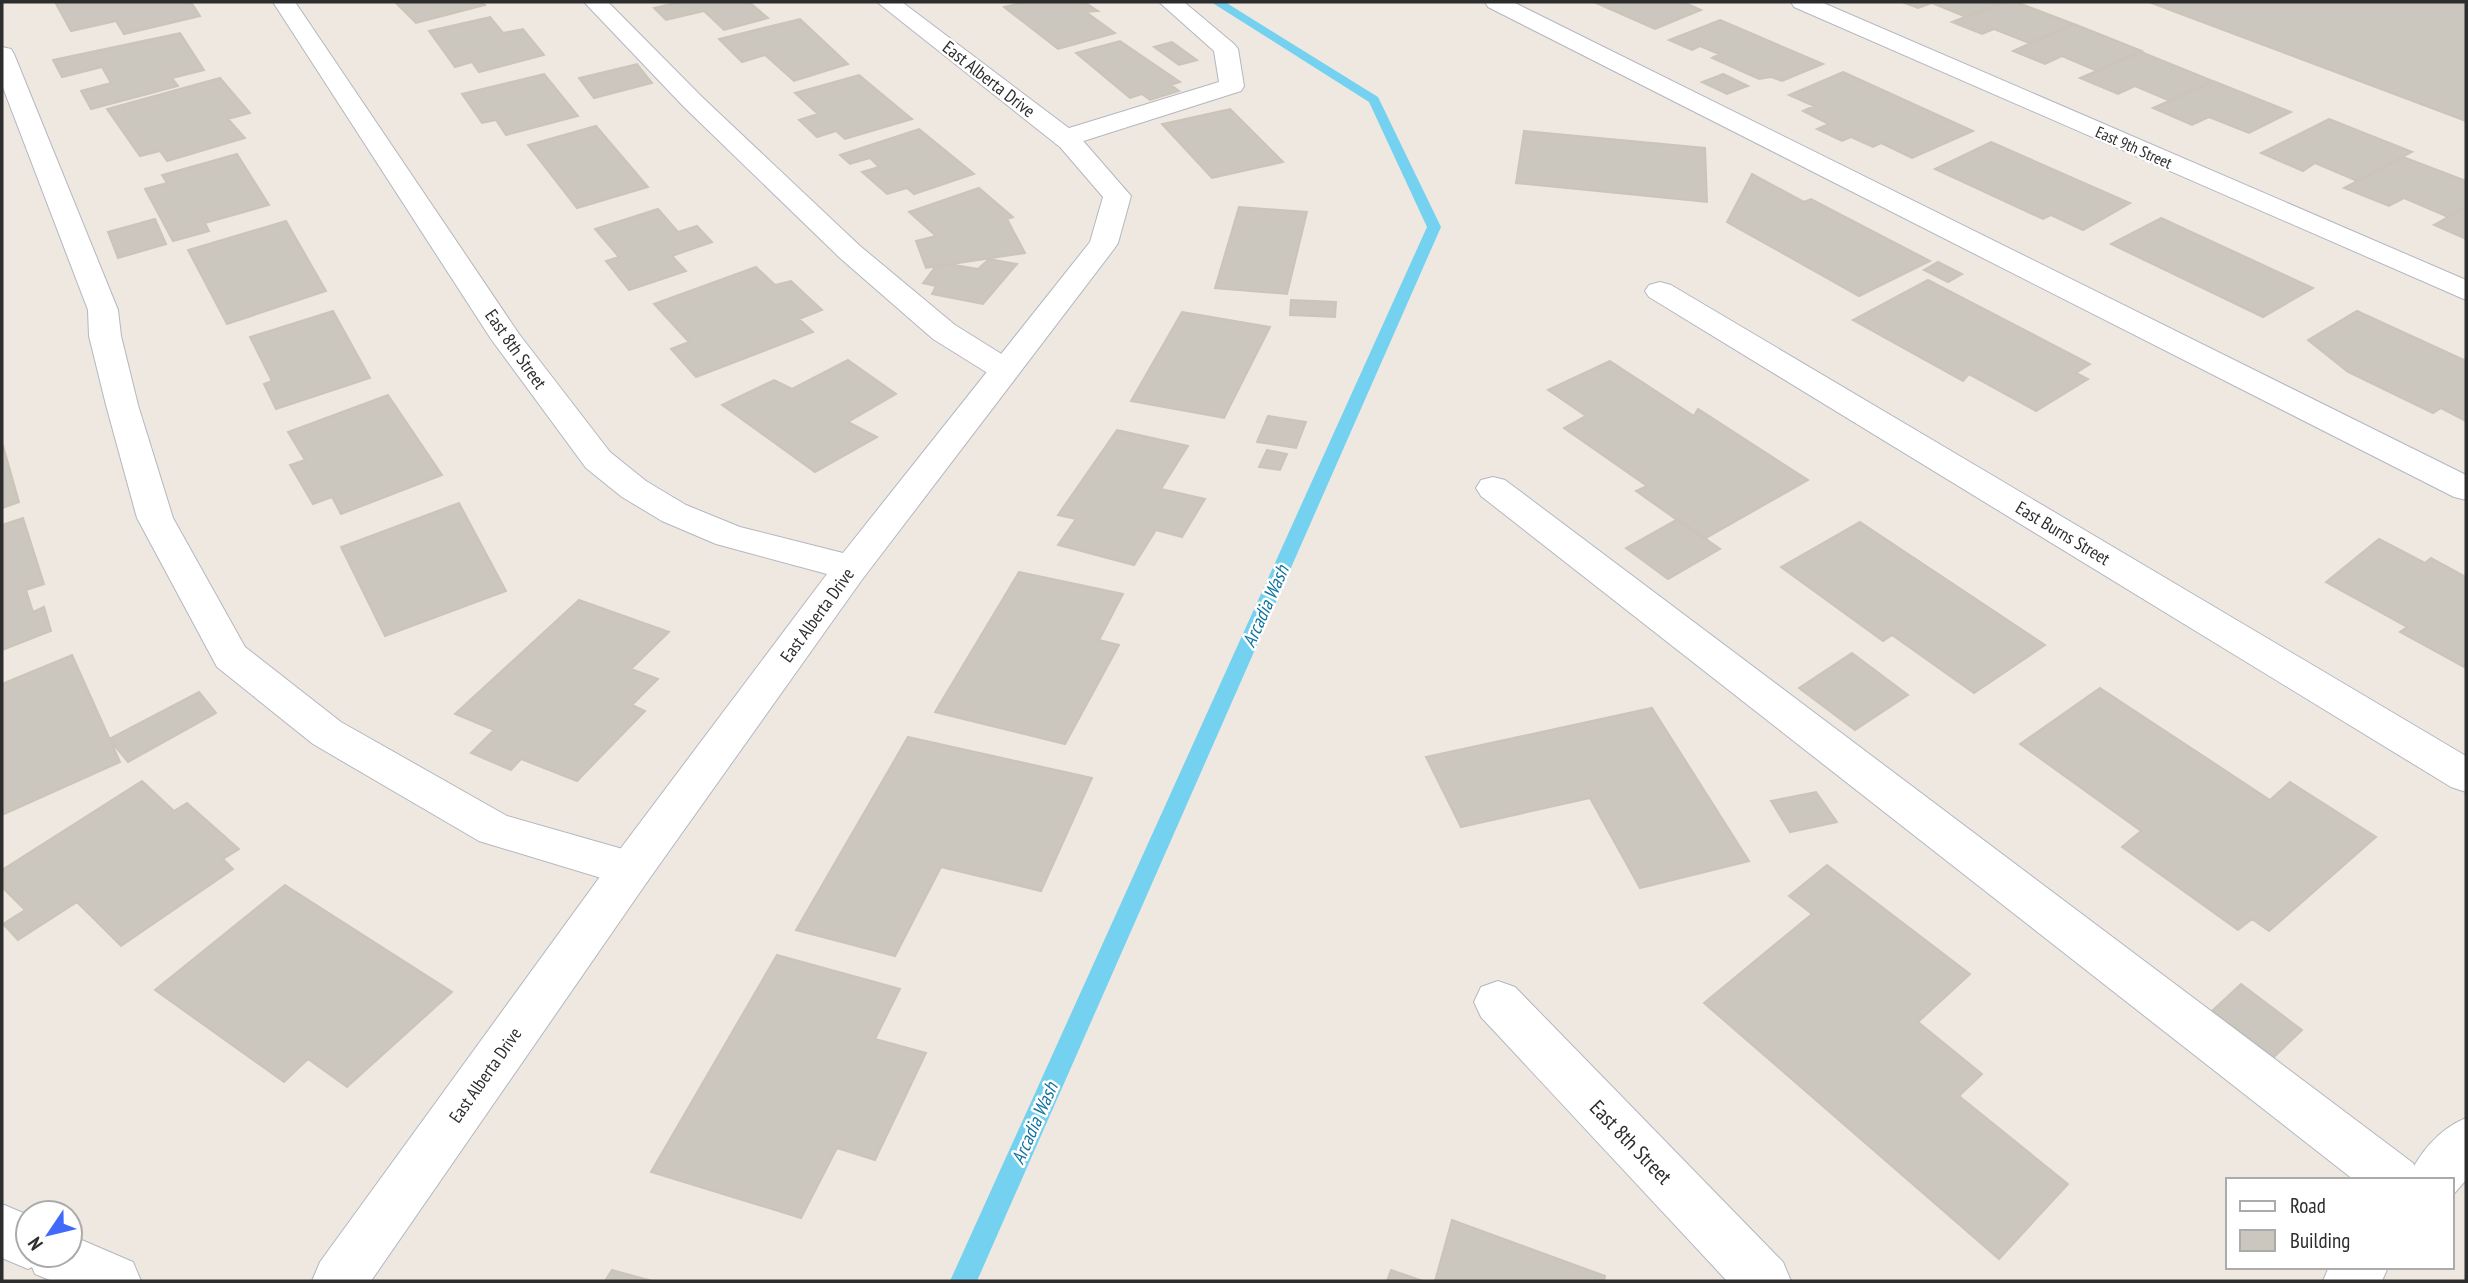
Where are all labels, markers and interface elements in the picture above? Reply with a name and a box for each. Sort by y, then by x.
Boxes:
street label: East Alberta Drive [938,36,1040,122]
street label: East 9th Street [2093,121,2176,173]
street label: East 8th Street [480,305,552,393]
street label: East Burns Street [2012,496,2114,570]
water label: Arcadia Wash [1236,560,1294,651]
street label: East Alberta Drive [775,563,859,667]
street label: East Alberta Drive [444,1023,526,1127]
water label: Arcadia Wash [1005,1077,1063,1168]
street label: East 8th Street [1584,1094,1678,1190]
legend [2226,1178,2454,1269]
text: Road [2290,1192,2326,1219]
north arrow [14,1199,84,1269]
text: Building [2290,1227,2350,1254]
text: N [22,1233,48,1255]

